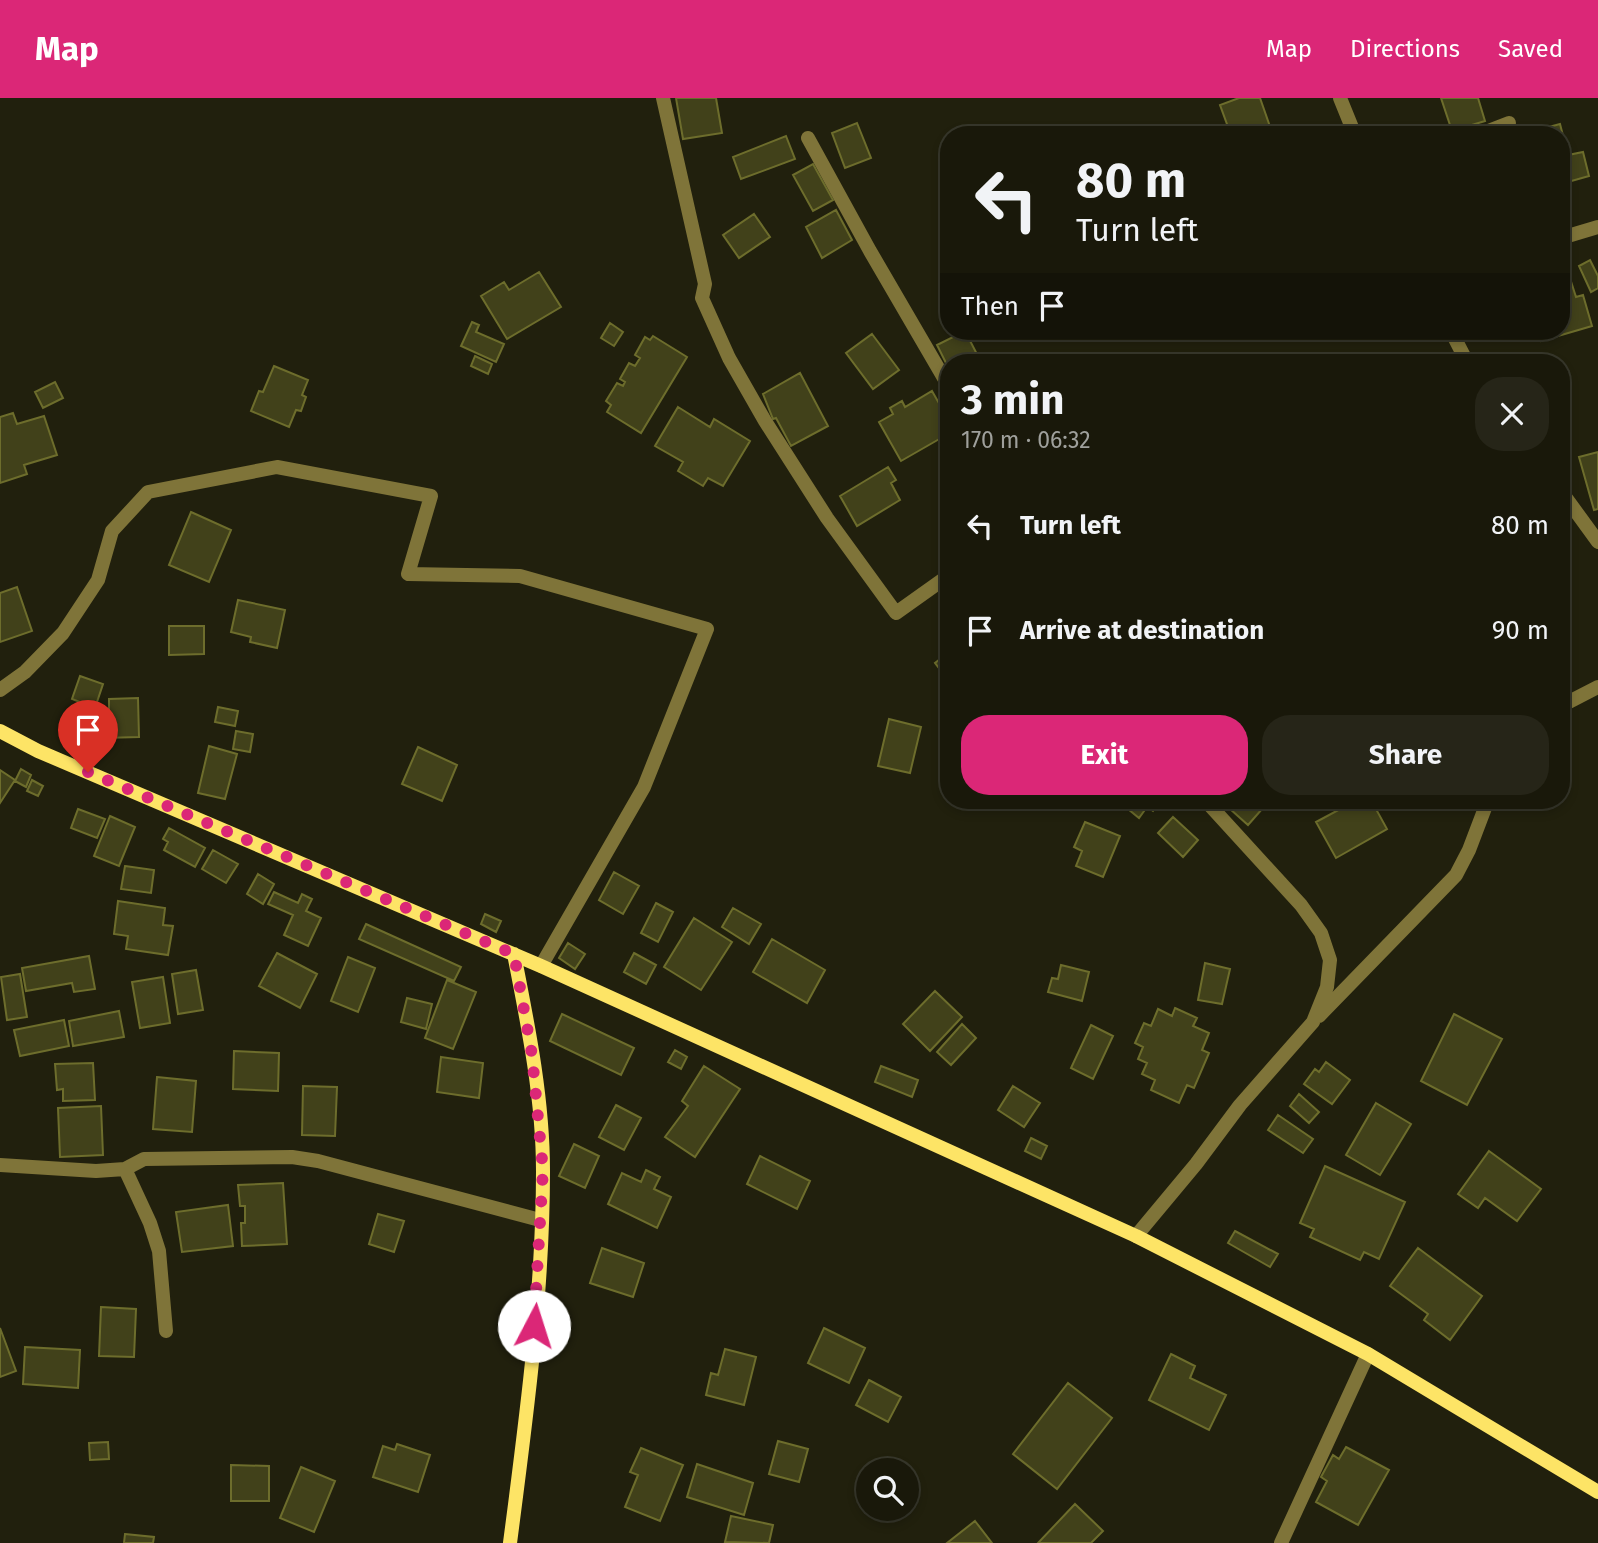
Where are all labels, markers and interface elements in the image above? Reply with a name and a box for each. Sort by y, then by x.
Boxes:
text: Map [35,29,99,69]
text: Map [1266,35,1312,63]
text: Directions [1350,35,1460,63]
text: Saved [1498,35,1563,63]
text: 80 m [1076,151,1186,210]
icon: left [961,154,1052,245]
text: Turn left [1076,211,1198,249]
icon: arrive [1033,287,1071,325]
text: Then [961,291,1019,322]
text: 3 min [961,375,1064,425]
button: close [1475,377,1549,451]
text: 170 m · 06:32 [961,426,1091,454]
icon: left [961,507,999,545]
text: Turn left [1020,510,1121,541]
text: 80 m [1491,510,1549,541]
icon: arrive [961,612,999,650]
text: Arrive at destination [1020,615,1264,646]
text: 90 m [1492,615,1549,646]
pin [58,700,118,772]
icon: arrive [69,711,107,749]
button: Exit [961,715,1248,795]
button: Share [1262,715,1549,795]
position arrow [497,1289,571,1363]
map controls [856,1458,919,1521]
button: search [856,1458,919,1521]

